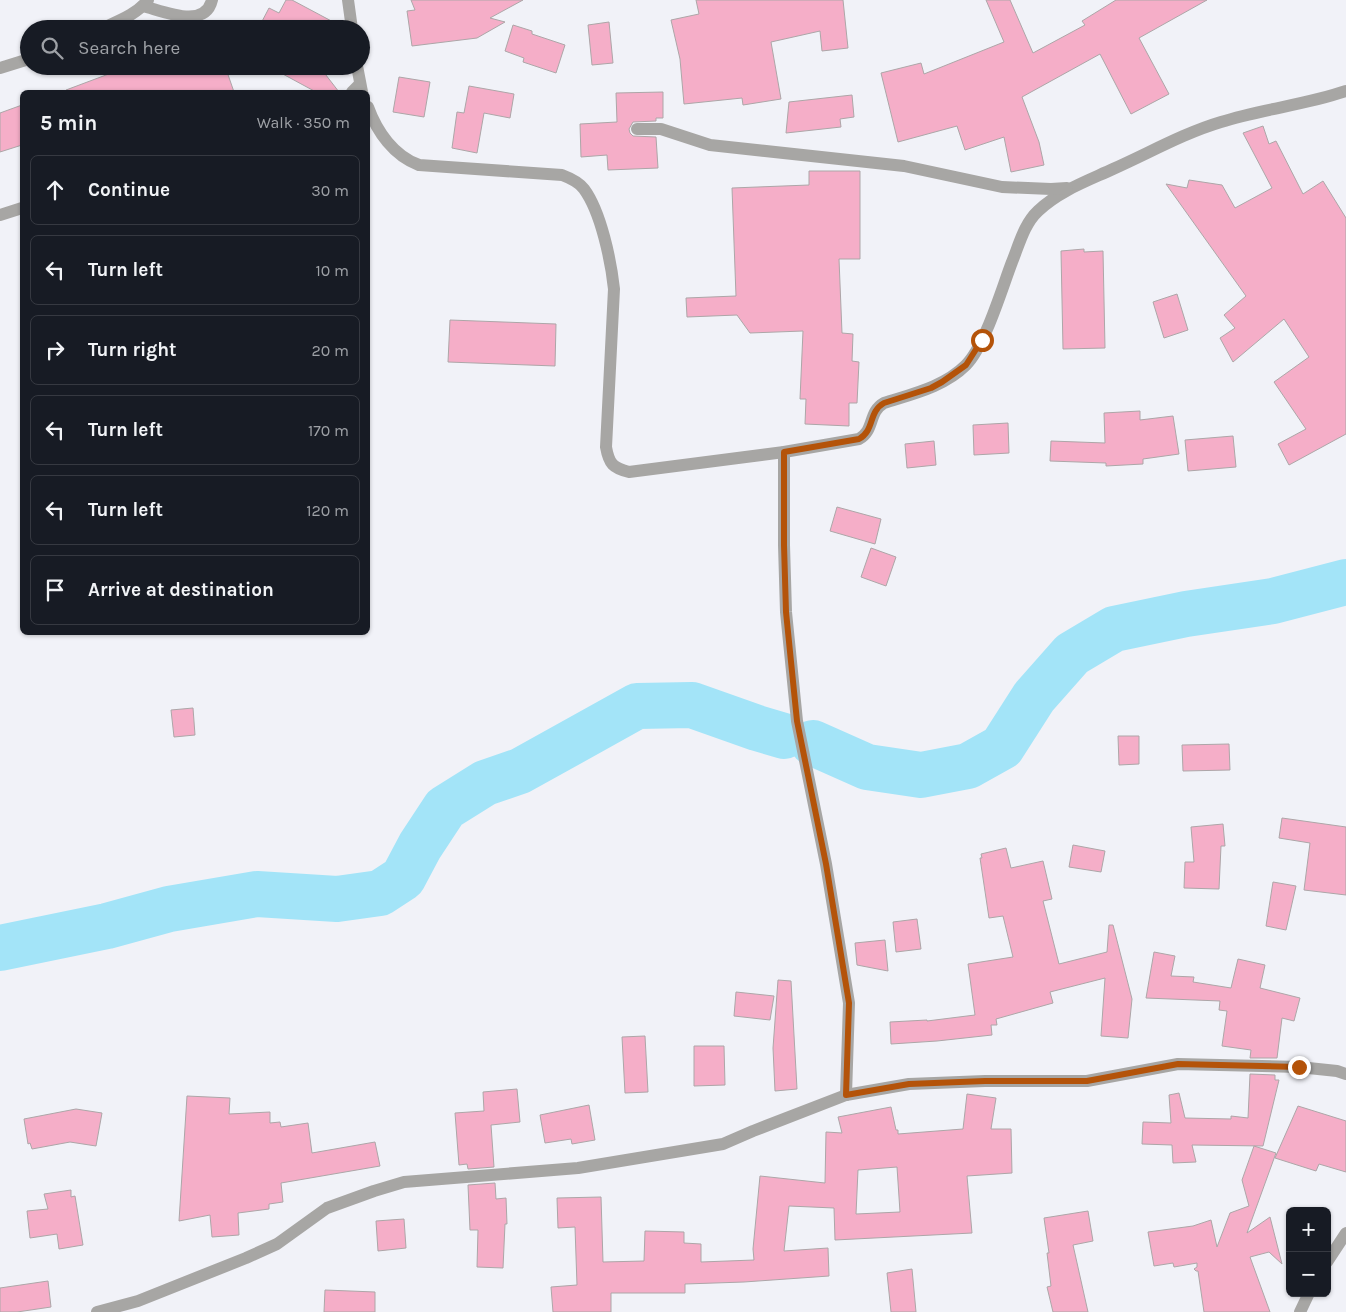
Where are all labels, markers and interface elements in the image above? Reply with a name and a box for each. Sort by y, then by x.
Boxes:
search box [20,20,370,75]
icon: search [38,34,66,62]
text: Search here [78,37,180,59]
text: 5 min [40,111,97,135]
text: Walk · 350 m [257,113,350,132]
icon: ahead [41,176,69,204]
text: Continue [88,179,170,201]
text: 30 m [311,181,349,200]
icon: left [41,256,69,284]
text: Turn left [88,259,163,281]
text: 10 m [315,261,349,280]
route start [971,329,994,352]
icon: right [41,336,69,364]
text: Turn right [88,339,177,361]
text: 20 m [311,341,349,360]
icon: left [41,416,69,444]
text: Turn left [88,419,163,441]
text: 170 m [308,421,349,440]
icon: left [41,496,69,524]
text: Turn left [88,499,163,521]
text: 120 m [306,501,349,520]
icon: arrive [41,576,69,604]
text: Arrive at destination [88,579,274,601]
route end [1288,1056,1311,1079]
map controls [1286,1207,1331,1297]
button: + [1286,1207,1331,1252]
button: − [1286,1252,1331,1297]

